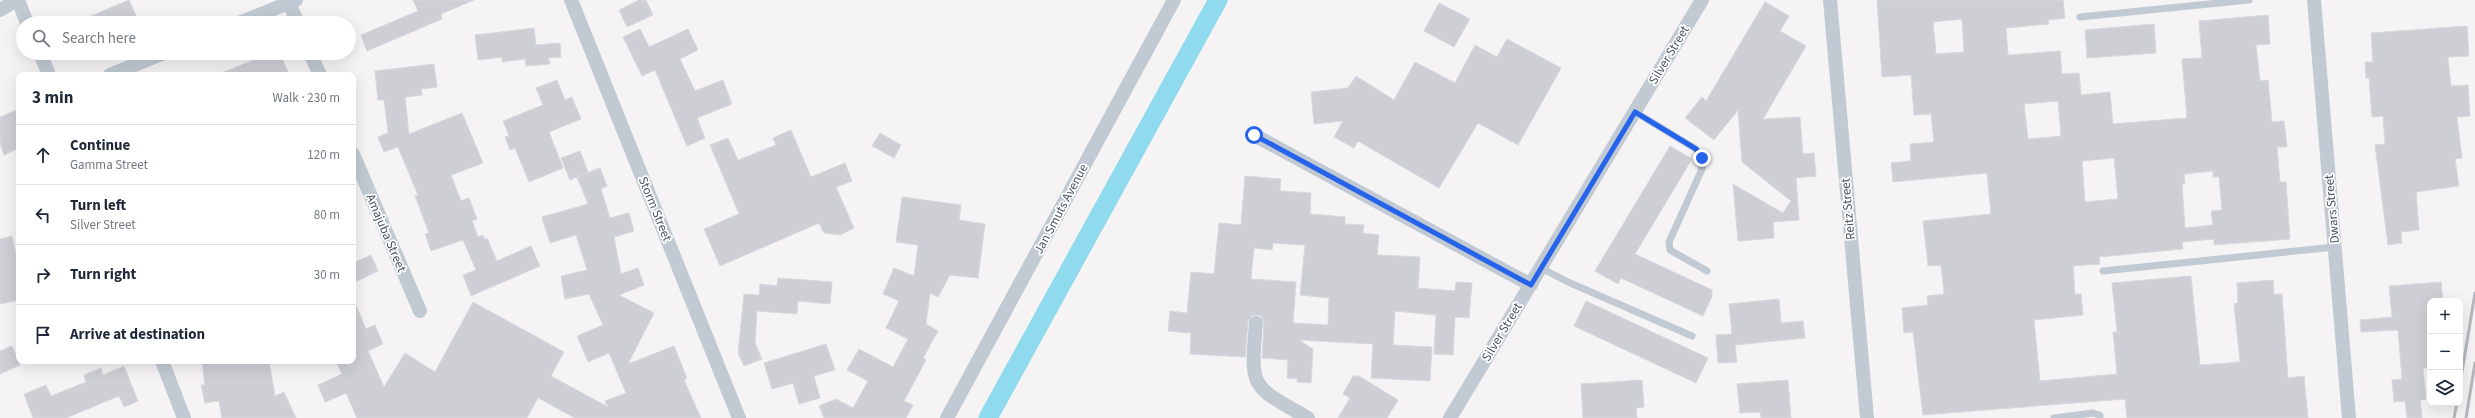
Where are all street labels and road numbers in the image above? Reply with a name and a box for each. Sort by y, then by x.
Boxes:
street label: Silver Street [1644,22,1694,88]
street label: Jan Smuts Avenue [1030,161,1092,257]
street label: Dwars Street [2320,173,2344,244]
street label: Storm Street [634,174,676,245]
street label: Reitz Street [1836,177,1860,241]
street label: Amajuba Street [361,191,411,275]
street label: Silver Street [1477,299,1527,365]

